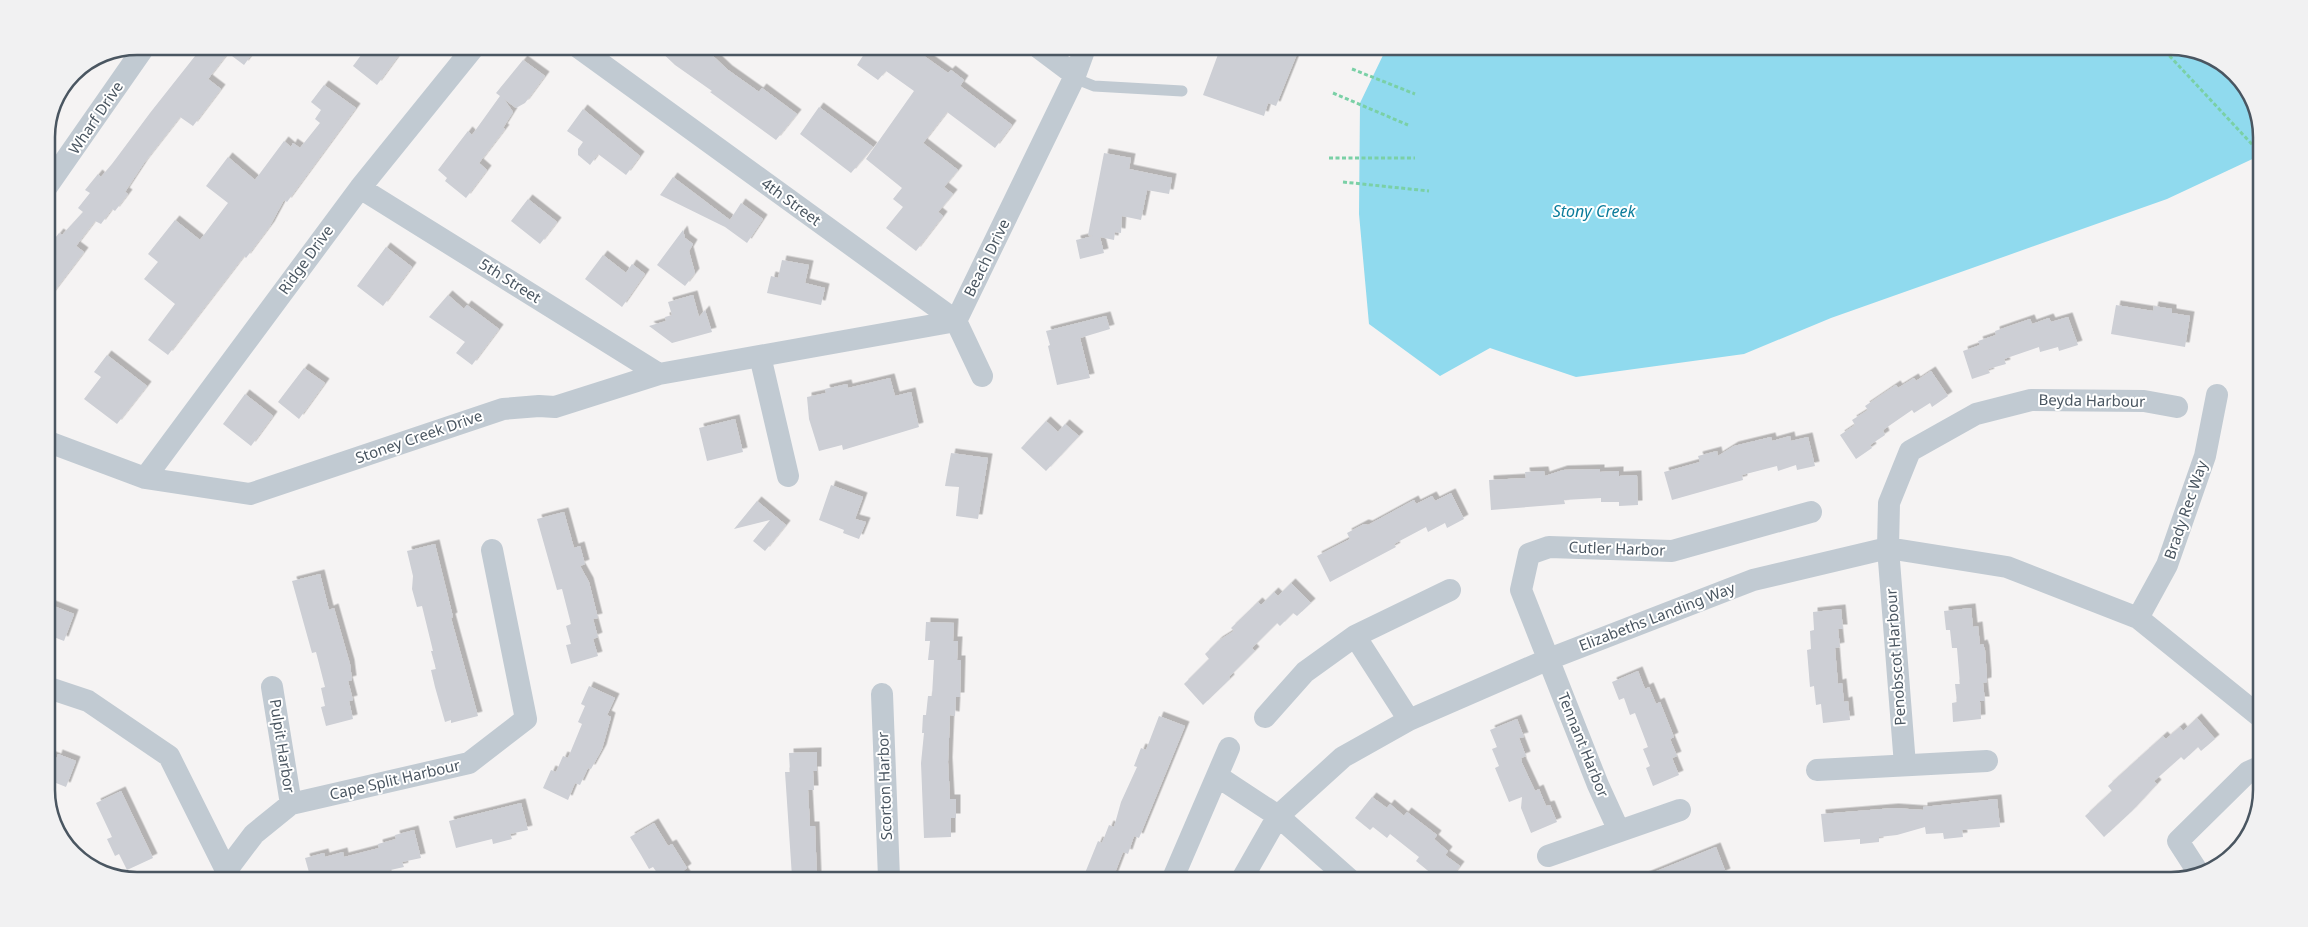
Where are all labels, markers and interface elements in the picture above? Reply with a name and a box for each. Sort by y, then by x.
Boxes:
street label: Wharf Drive [63,77,127,158]
street label: 4th Street [758,173,826,230]
water label: Stony Creek [1553,200,1636,222]
street label: Beach Drive [959,215,1014,300]
street label: Ridge Drive [273,221,337,298]
street label: 5th Street [476,253,546,307]
street label: Beyda Harbour [2039,389,2145,411]
street label: Stoney Creek Drive [353,405,485,467]
street label: Brady Rec Way [2159,457,2211,562]
street label: Cutler Harbor [1568,536,1666,560]
street label: Elizabeths Landing Way [1576,577,1738,655]
street label: Penobscot Harbour [1880,588,1910,726]
street label: Tennant Harbor [1554,689,1614,800]
street label: Pulpit Harbor [266,697,300,794]
street label: Scorton Harbor [872,731,896,841]
street label: Cape Split Harbour [327,754,462,804]

